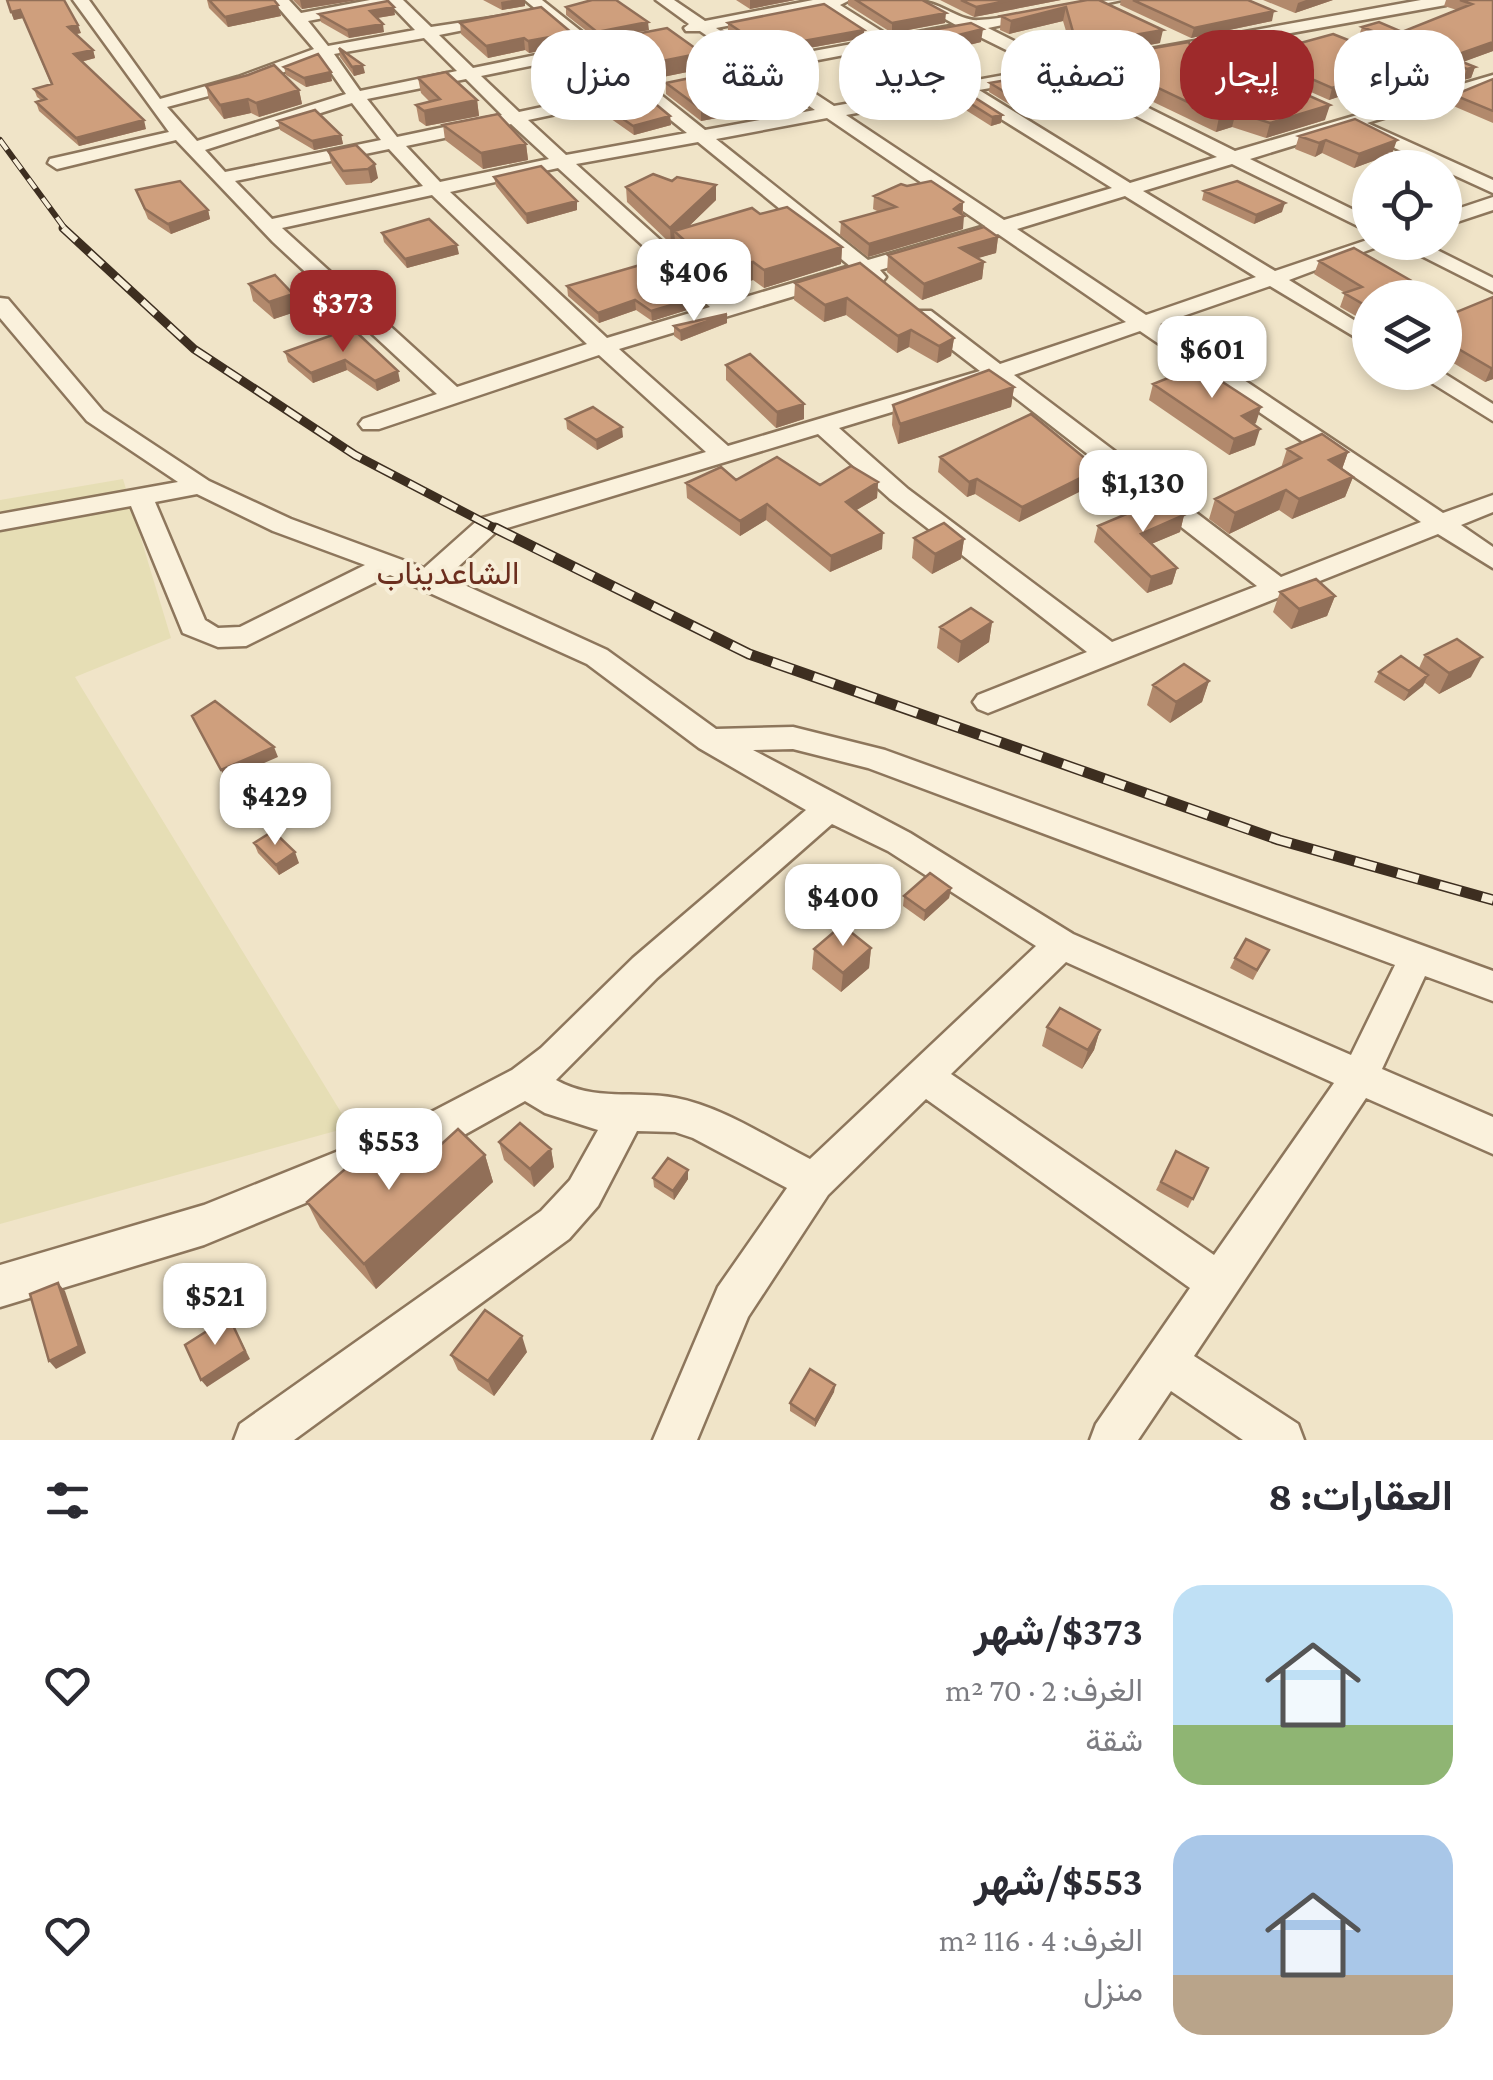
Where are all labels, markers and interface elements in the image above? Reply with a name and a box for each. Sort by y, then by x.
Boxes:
chip: منزل [531,30,666,120]
chip: شقة [686,30,819,120]
chip: جديد [839,30,981,120]
chip: تصفية [1001,30,1160,120]
chip: إيجار [1180,30,1314,120]
chip: شراء [1334,30,1465,120]
map controls [1352,150,1462,390]
button: locate [1352,150,1462,260]
pin: $406 [635,239,753,324]
text: $406 [659,253,729,289]
pin: $373 [284,270,402,355]
button: layers [1352,280,1462,390]
text: $373 [312,284,374,320]
pin: $601 [1153,316,1271,401]
text: $601 [1180,330,1244,366]
pin: $1,130 [1062,450,1224,535]
text: $1,130 [1101,464,1185,500]
district label: الشاعديناب [377,555,519,591]
pin: $429 [216,763,334,848]
text: $429 [242,777,308,813]
pin: $400 [784,864,902,949]
text: $400 [807,878,879,914]
pin: $553 [330,1108,448,1193]
text: $553 [358,1122,420,1158]
pin: $521 [156,1263,274,1348]
text: $521 [185,1277,245,1313]
text: العقارات: 8 [1268,1472,1453,1519]
icon: filters [40,1473,95,1528]
text: $373/شهر [973,1607,1143,1654]
icon: home [1253,1625,1373,1745]
icon: heart [40,1658,95,1713]
text: الغرف: 2 · 70 m² [945,1672,1143,1708]
text: شقة [1085,1722,1143,1758]
text: $553/شهر [974,1857,1143,1904]
icon: home [1253,1875,1373,1995]
icon: heart [40,1908,95,1963]
text: الغرف: 4 · 116 m² [939,1922,1143,1958]
text: منزل [1083,1972,1143,2008]

